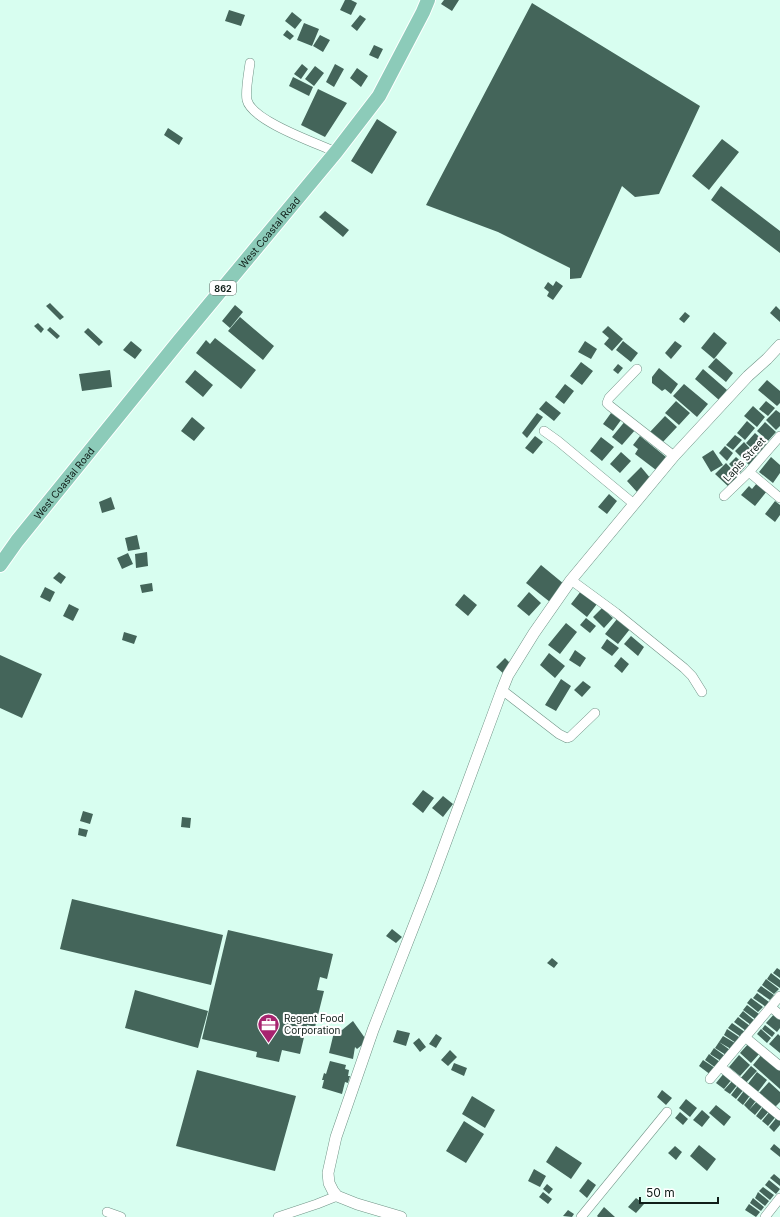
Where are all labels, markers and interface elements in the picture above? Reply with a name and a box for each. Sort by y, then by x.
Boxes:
street label: West Coastal Road [236,194,302,271]
road number: 862 [210,281,236,295]
street label: Lapis Street [720,434,768,484]
street label: West Coastal Road [31,445,97,521]
office icon: Regent Food Corporation [256,1011,282,1044]
place label: Regent Food Corporation [284,1012,344,1036]
scale bar [640,1179,718,1205]
text: 50 m [646,1185,675,1200]

